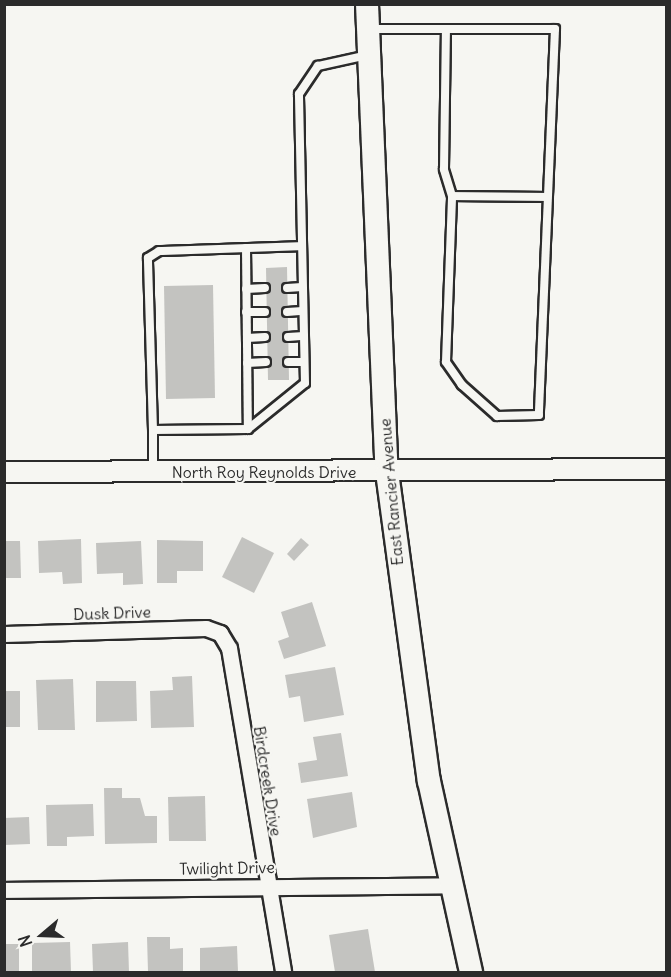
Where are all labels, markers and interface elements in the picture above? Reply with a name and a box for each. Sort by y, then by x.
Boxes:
street label: East Rancier Avenue [375,418,407,566]
street label: North Roy Reynolds Drive [172,462,356,482]
street label: Dusk Drive [73,602,151,624]
street label: Birdcreek Drive [250,725,286,837]
street label: Twilight Drive [179,858,275,878]
north arrow [12,905,72,965]
text: N [14,932,36,949]

